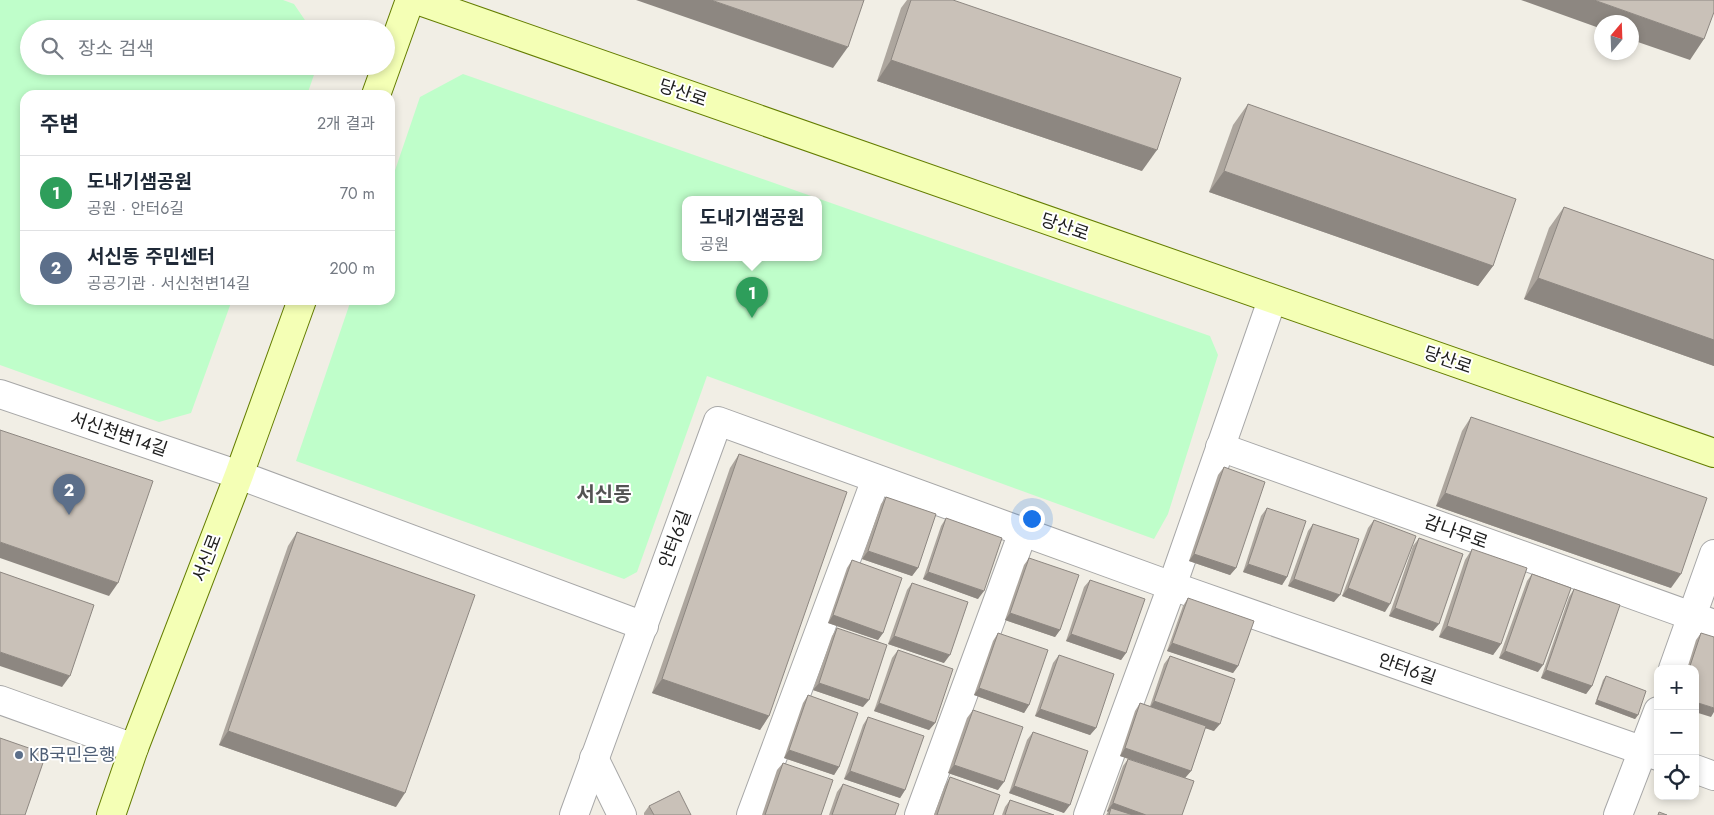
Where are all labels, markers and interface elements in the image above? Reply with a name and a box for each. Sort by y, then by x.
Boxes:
north arrow [1594,15,1639,60]
search box [20,20,395,75]
icon: search [38,34,66,62]
text: 장소 검색 [78,35,154,62]
street label: 당산로 [655,73,711,113]
text: 주변 [40,109,79,139]
text: 2개 결과 [317,112,375,135]
text: 도내기샘공원 [87,168,192,195]
text: 1 [52,182,60,205]
text: 70 m [340,182,375,205]
popup [682,196,822,261]
text: 공원 · 안터6길 [87,197,184,220]
text: 도내기샘공원 [700,204,804,231]
street label: 당산로 [1037,207,1093,247]
text: 공원 [700,233,729,256]
text: 서신동 주민센터 [87,243,215,270]
text: 2 [51,257,61,280]
text: 200 m [329,257,375,280]
text: 공공기관 · 서신천변14길 [87,272,250,295]
pin: 1 [736,277,768,318]
street label: 당산로 [1420,340,1476,380]
street label: 서신천변14길 [67,405,171,463]
pin: 2 [53,474,85,515]
district label: 서신동 [576,480,632,509]
street label: 안터6길 [653,506,697,572]
your location [1019,506,1045,532]
street label: 감나무로 [1420,508,1492,556]
street label: 서신로 [186,530,228,586]
street label: 안터6길 [1374,647,1440,691]
map controls [1654,665,1699,800]
button: + [1654,665,1699,710]
button: − [1654,710,1699,755]
place label: KB국민은행 [29,742,115,768]
marker: KB국민은행 [13,749,25,761]
button: locate [1654,755,1699,800]

